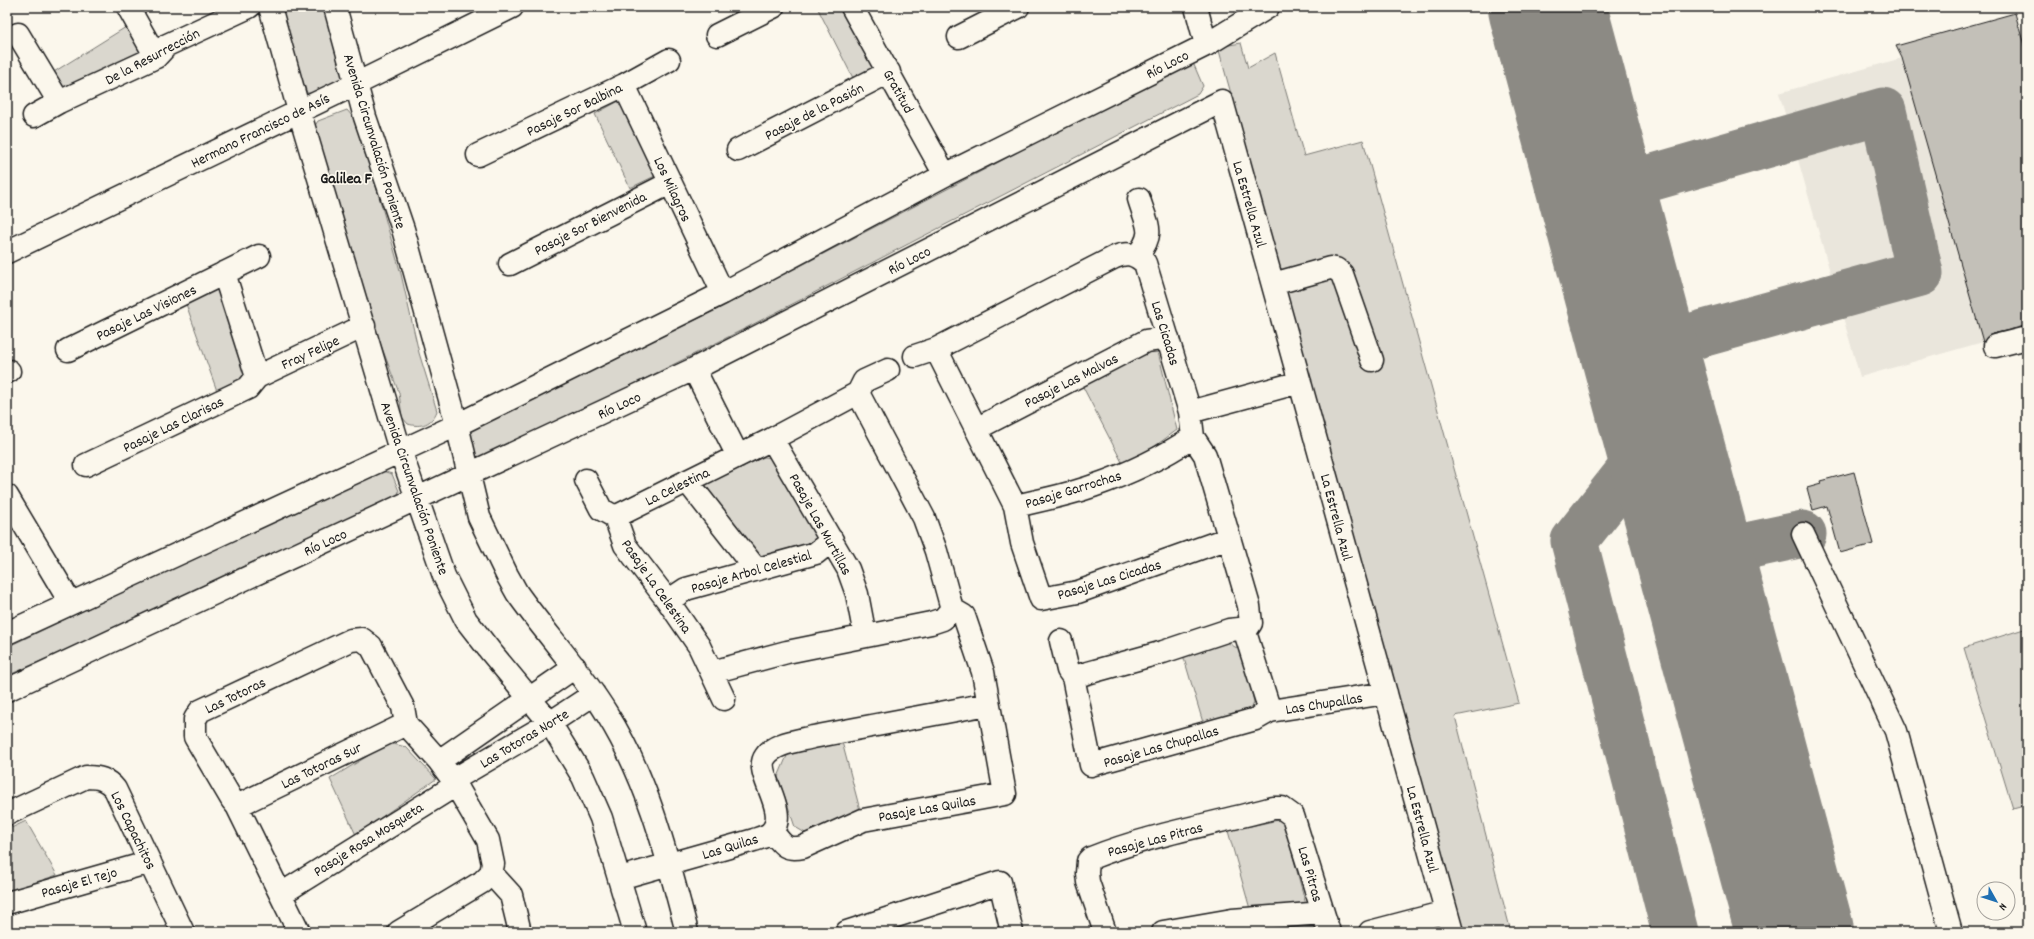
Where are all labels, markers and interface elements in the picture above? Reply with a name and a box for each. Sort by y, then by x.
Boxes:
street label: De la Resurrección [102,23,204,92]
street label: Río Loco [1143,45,1194,86]
street label: Avenida Circunvalación Poniente [336,51,410,232]
street label: Gratitud [876,66,918,118]
street label: Pasaje Sor Balbina [523,78,627,144]
street label: Pasaje de la Pasión [761,78,868,147]
street label: Hermano Francisco de Asís [188,89,334,175]
street label: Los Milagros [646,154,696,226]
street label: La Estrella Azul [1225,159,1271,251]
district label: Galilea F [320,168,373,191]
street label: Pasaje Sor Bienvenida [531,187,652,263]
street label: Río Loco [885,241,936,282]
street label: Pasaje Las Visiones [93,280,201,348]
street label: Las Cicadas [1144,299,1184,369]
street label: Fray Felipe [278,331,344,377]
street label: Pasaje Las Malvas [1021,349,1123,415]
street label: Río Loco [594,387,645,426]
street label: Pasaje Las Clarisas [120,392,228,460]
street label: Avenida Circunvalación Poniente [373,399,453,579]
street label: La Celestina [642,462,715,513]
street label: Pasaje Garrochas [1023,466,1125,516]
street label: Pasaje Las Murtillas [782,470,856,580]
street label: La Estrella Azul [1313,472,1357,564]
street label: Río Loco [300,524,351,563]
street label: Pasaje La Celestina [615,536,697,640]
street label: Pasaje Arbol Celestial [689,545,815,601]
street label: Pasaje Las Cicadas [1055,555,1164,607]
street label: Las Totoras [202,673,270,721]
street label: Las Chupallas [1284,688,1365,722]
street label: Las Totoras Norte [476,704,574,775]
street label: Pasaje Las Chupallas [1101,721,1222,775]
street label: Las Totoras Sur [278,738,366,796]
street label: La Estrella Azul [1399,784,1443,876]
street label: Los Capachitos [104,788,161,874]
street label: Pasaje Las Quilas [877,791,978,829]
street label: Pasaje Rosa Mosqueta [310,797,429,883]
street label: Pasaje Las Pitras [1105,818,1206,864]
street label: Las Quilas [700,829,761,867]
street label: Las Pitras [1291,844,1327,905]
street label: Pasaje El Tejo [39,862,120,905]
north arrow [1976,881,2016,921]
text: N [1994,899,2010,914]

